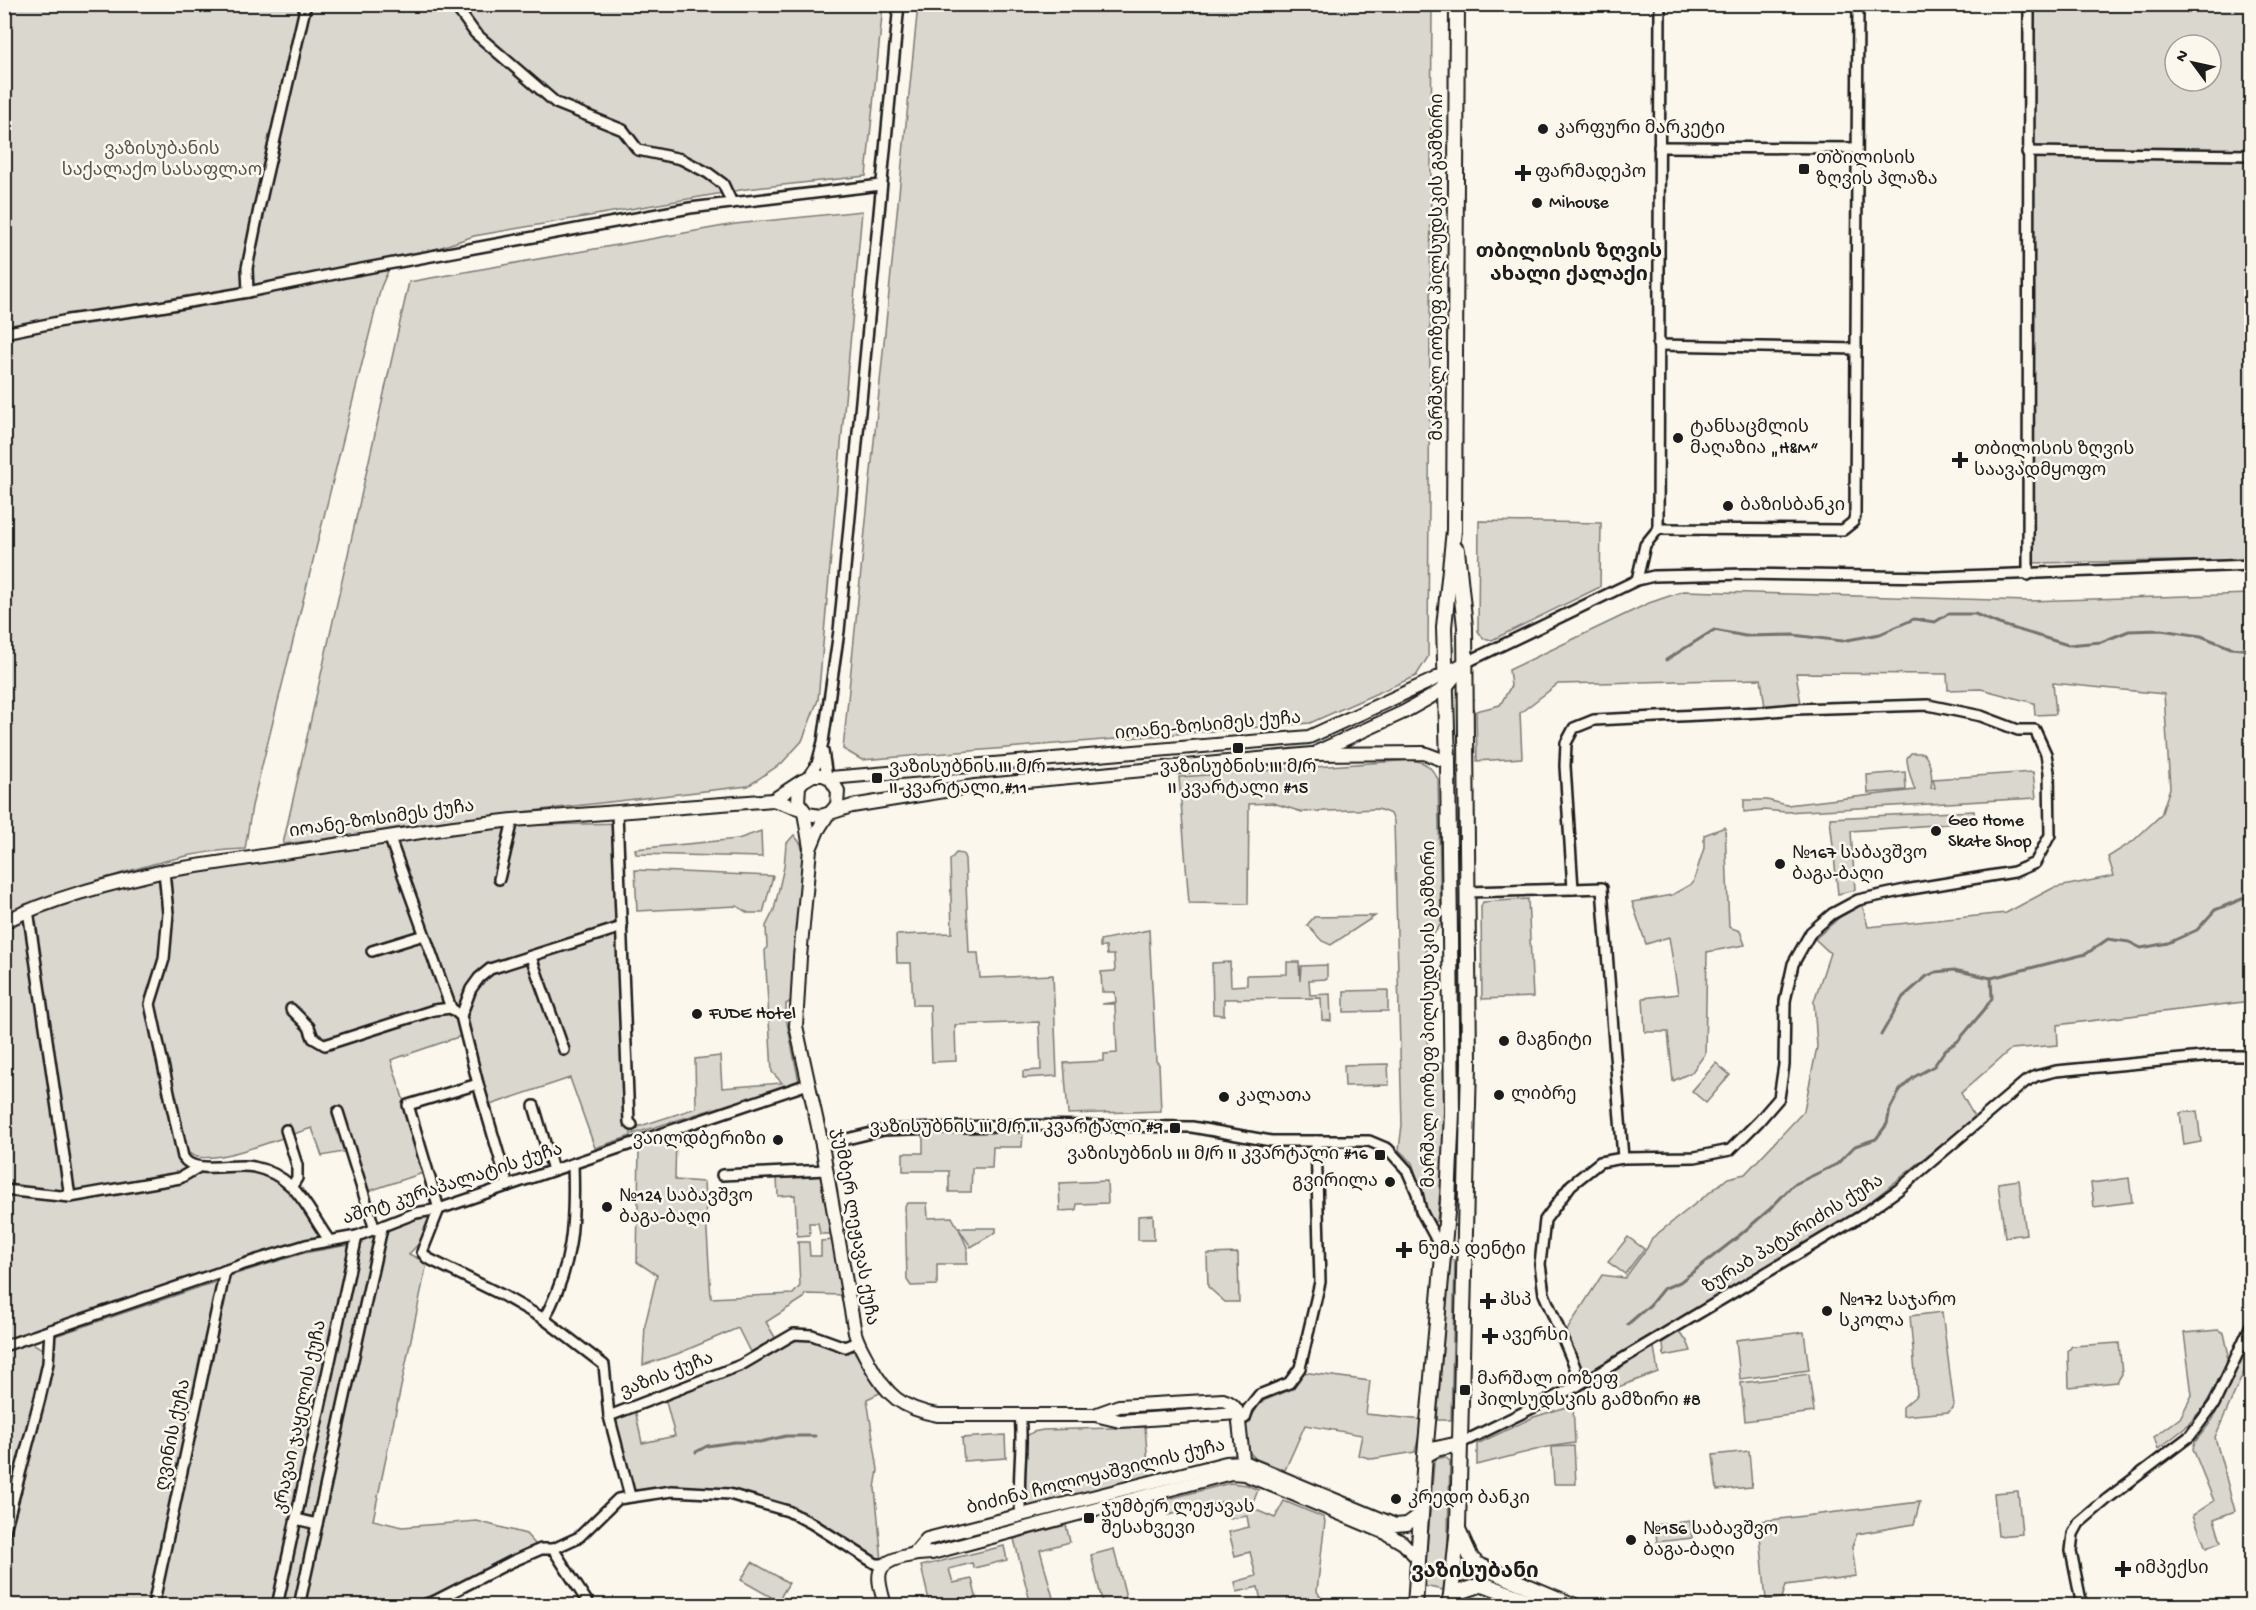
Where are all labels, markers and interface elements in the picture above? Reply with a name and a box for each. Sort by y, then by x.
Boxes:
north arrow [2163,33,2223,93]
text: N [2173,47,2194,66]
street label: მარშალ იოზეფ პილსუდსკის გამზირი [1427,93,1449,441]
place label: კარფური მარკეტი [1555,118,1725,140]
marker: კარფური მარკეტი [1536,122,1550,136]
park label: ვაზისუბანის საქალაქო სასაფლაო [62,140,262,182]
place label: თბილისის ზღვის პლაზა [1816,149,1938,191]
place label: ფარმადეპო [1535,162,1646,184]
marker: თბილისის ზღვის პლაზა [1797,162,1811,176]
marker: ფარმადეპო [1516,166,1530,180]
place label: Mihouse [1549,193,1609,214]
marker: Mihouse [1530,196,1544,210]
district label: თბილისის ზღვის ახალი ქალაქი [1476,242,1662,288]
place label: ტანსაცმლის მაღაზია „H&M“ [1690,418,1819,460]
marker: ტანსაცმლის მაღაზია „H&M“ [1671,431,1685,445]
place label: თბილისის ზღვის საავადმყოფო [1974,440,2134,482]
marker: თბილისის ზღვის საავადმყოფო [1951,451,1969,469]
place label: ბაზისბანკი [1740,496,1845,517]
marker: ბაზისბანკი [1721,499,1735,513]
street label: იოანე-ზოსიმეს ქუჩა [1114,708,1302,746]
marker: ვაზისუბნის III მ/რ II კვარტალი #15 [1231,741,1245,755]
place label: ვაზისუბნის III მ/რ II კვარტალი #11 [889,757,1046,800]
place label: ვაზისუბნის III მ/რ II კვარტალი #15 [1160,757,1316,800]
marker: ვაზისუბნის III მ/რ II კვარტალი #11 [870,771,884,785]
street label: იოანე-ზოსიმეს ქუჩა [288,797,476,843]
place label: Geo Home Skate Shop [1948,811,2032,853]
marker: Geo Home Skate Shop [1929,824,1943,838]
street label: მარშალ იოზეფ პილსუდსკის გამზირი [1419,840,1441,1188]
place label: №167 საბავშვო ბაგა-ბაღი [1792,844,1927,886]
marker: №167 საბავშვო ბაგა-ბაღი [1773,857,1787,871]
place label: FUDE Hotel [708,1004,796,1025]
marker: FUDE Hotel [690,1007,704,1021]
place label: მაგნიტი [1516,1031,1592,1052]
marker: მაგნიტი [1497,1034,1511,1048]
place label: ლიბრე [1511,1084,1577,1106]
place label: კალათა [1236,1087,1311,1108]
marker: ლიბრე [1492,1088,1506,1102]
marker: კალათა [1217,1090,1231,1104]
place label: ვაზისუბნის III მ/რ II კვარტალი #9 [869,1117,1163,1139]
marker: ვაზისუბნის III მ/რ II კვარტალი #9 [1168,1121,1182,1135]
street label: ჯუმბერ ლეჟავას ქუჩა [826,1127,883,1327]
place label: ვაილდბერიზი [633,1129,766,1151]
marker: ვაილდბერიზი [771,1133,785,1147]
street label: აშოტ კურაპალატის ქუჩა [340,1139,566,1230]
place label: ვაზისუბნის III მ/რ II კვარტალი #16 [1067,1144,1369,1166]
marker: ვაზისუბნის III მ/რ II კვარტალი #16 [1373,1148,1387,1162]
street label: ზურაბ პატარიძის ქუჩა [1700,1170,1888,1299]
place label: გვირილა [1292,1171,1378,1193]
marker: გვირილა [1383,1175,1397,1189]
place label: №124 საბავშვო ბაგა-ბაღი [619,1187,753,1229]
marker: №124 საბავშვო ბაგა-ბაღი [600,1200,614,1214]
place label: ნუმა დენტი [1418,1240,1526,1261]
marker: ნუმა დენტი [1395,1241,1413,1259]
place label: №172 საჯარო სკოლა [1839,1290,1956,1333]
place label: პსპ [1500,1291,1532,1312]
marker: პსპ [1481,1294,1495,1308]
marker: №172 საჯარო სკოლა [1820,1304,1834,1318]
street label: კრავაი ჯაყელის ქუჩა [269,1318,332,1516]
place label: ავერსი [1502,1325,1568,1347]
marker: ავერსი [1483,1329,1497,1343]
street label: ვაზის ქუჩა [617,1349,717,1403]
place label: მარშალ იოზეფ პილსუდსკის გამზირი #8 [1477,1369,1701,1412]
street label: ღვინის ქუჩა [152,1377,196,1493]
marker: მარშალ იოზეფ პილსუდსკის გამზირი #8 [1458,1383,1472,1397]
street label: ბიძინა ჩოლოყაშვილის ქუჩა [965,1436,1227,1520]
place label: კრედო ბანკი [1408,1488,1530,1510]
marker: კრედო ბანკი [1389,1492,1403,1506]
place label: ჯუმბერ ლეჟავას შესახვევი [1101,1497,1255,1540]
marker: ჯუმბერ ლეჟავას შესახვევი [1082,1511,1096,1525]
place label: №156 საბავშვო ბაგა-ბაღი [1643,1520,1778,1562]
marker: №156 საბავშვო ბაგა-ბაღი [1624,1533,1638,1547]
place label: იმპექსი [2135,1559,2209,1580]
district label: ვაზისუბანი [1411,1561,1539,1586]
marker: იმპექსი [2116,1562,2130,1576]

